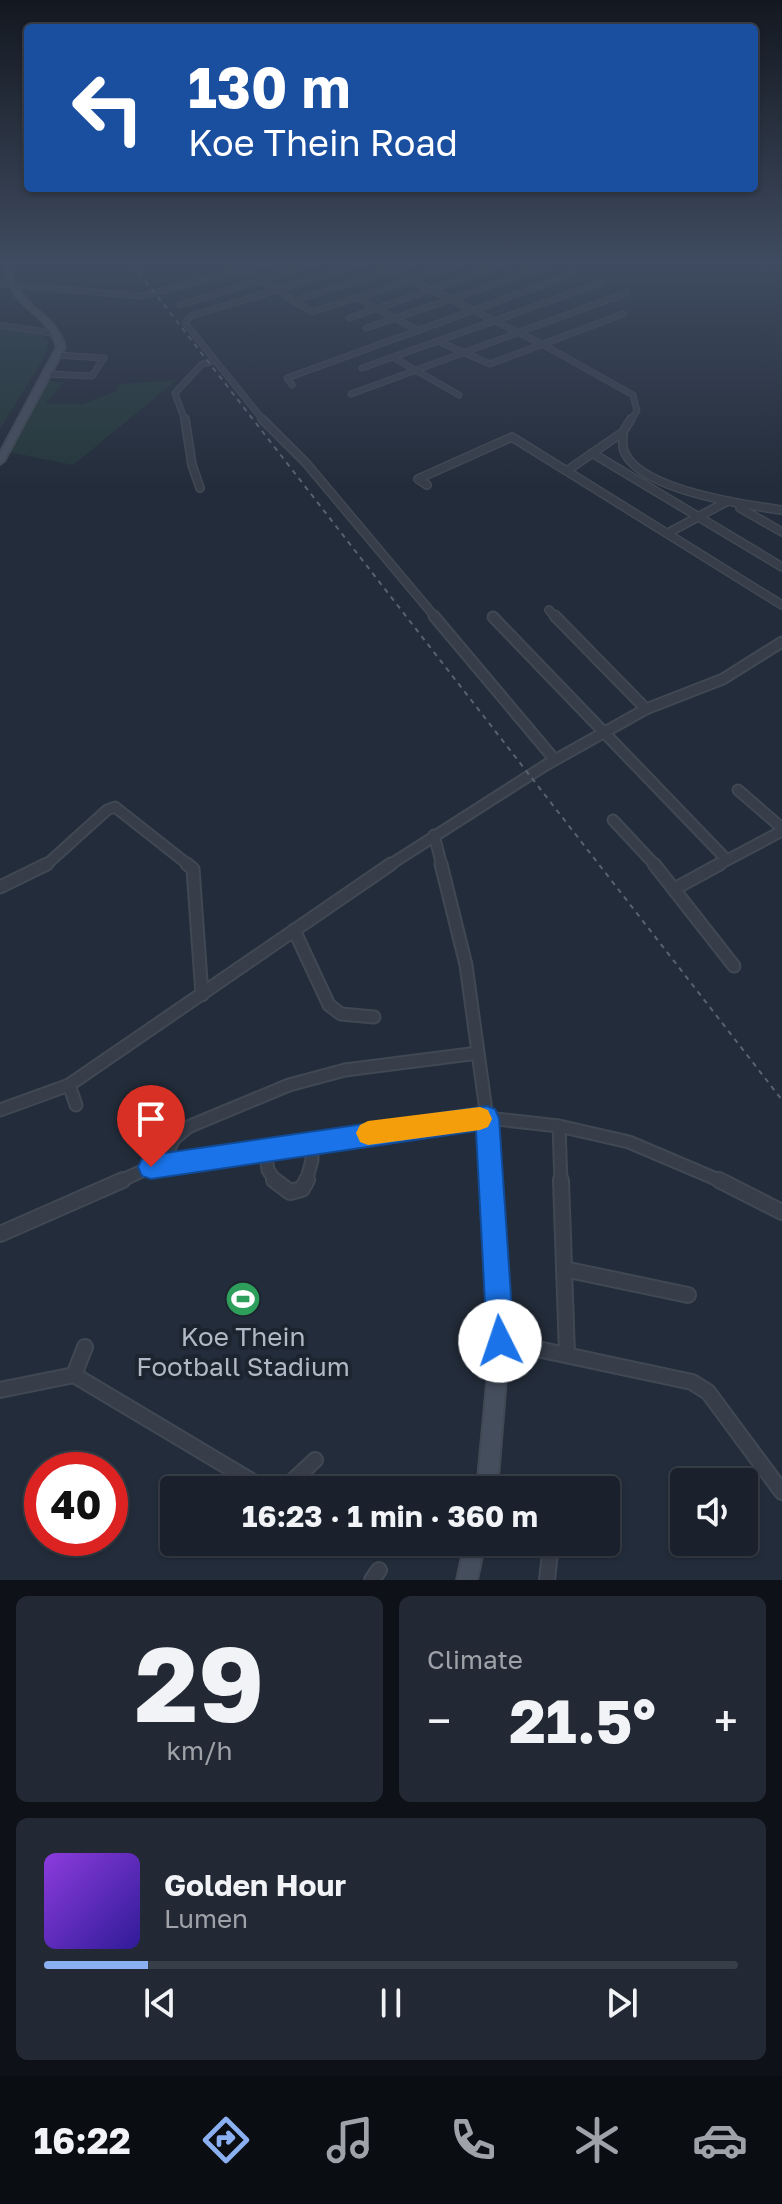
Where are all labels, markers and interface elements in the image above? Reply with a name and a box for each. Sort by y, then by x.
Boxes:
text: 130 m [188,53,350,120]
icon: left [56,56,160,160]
text: Koe Thein Road [188,121,458,164]
pin [117,1085,185,1167]
icon: arrive [129,1097,173,1141]
sports icon: Koe Thein Football Stadium [224,1280,262,1318]
position arrow [458,1299,542,1383]
place label: Koe Thein Football Stadium [136,1321,350,1382]
speed limit sign: 40 [24,1452,128,1556]
map controls [670,1468,758,1556]
button: sound [670,1468,758,1556]
text: 16:23 · 1 min · 360 m [242,1498,538,1534]
text: 29 [135,1620,264,1745]
text: Climate [427,1644,523,1675]
text: 21.5° [509,1684,656,1756]
text: − [427,1694,451,1747]
text: + [714,1694,738,1747]
text: km/h [166,1735,233,1766]
text: Golden Hour [164,1867,346,1903]
text: Lumen [164,1903,248,1934]
icon: previous [138,1981,182,2025]
icon: pause [369,1981,413,2025]
icon: next [600,1981,644,2025]
icon: directions [198,2112,254,2168]
icon: music [322,2112,378,2168]
icon: phone [445,2112,501,2168]
icon: climate [569,2112,625,2168]
icon: car [692,2112,748,2168]
text: 16:22 [34,2119,131,2162]

